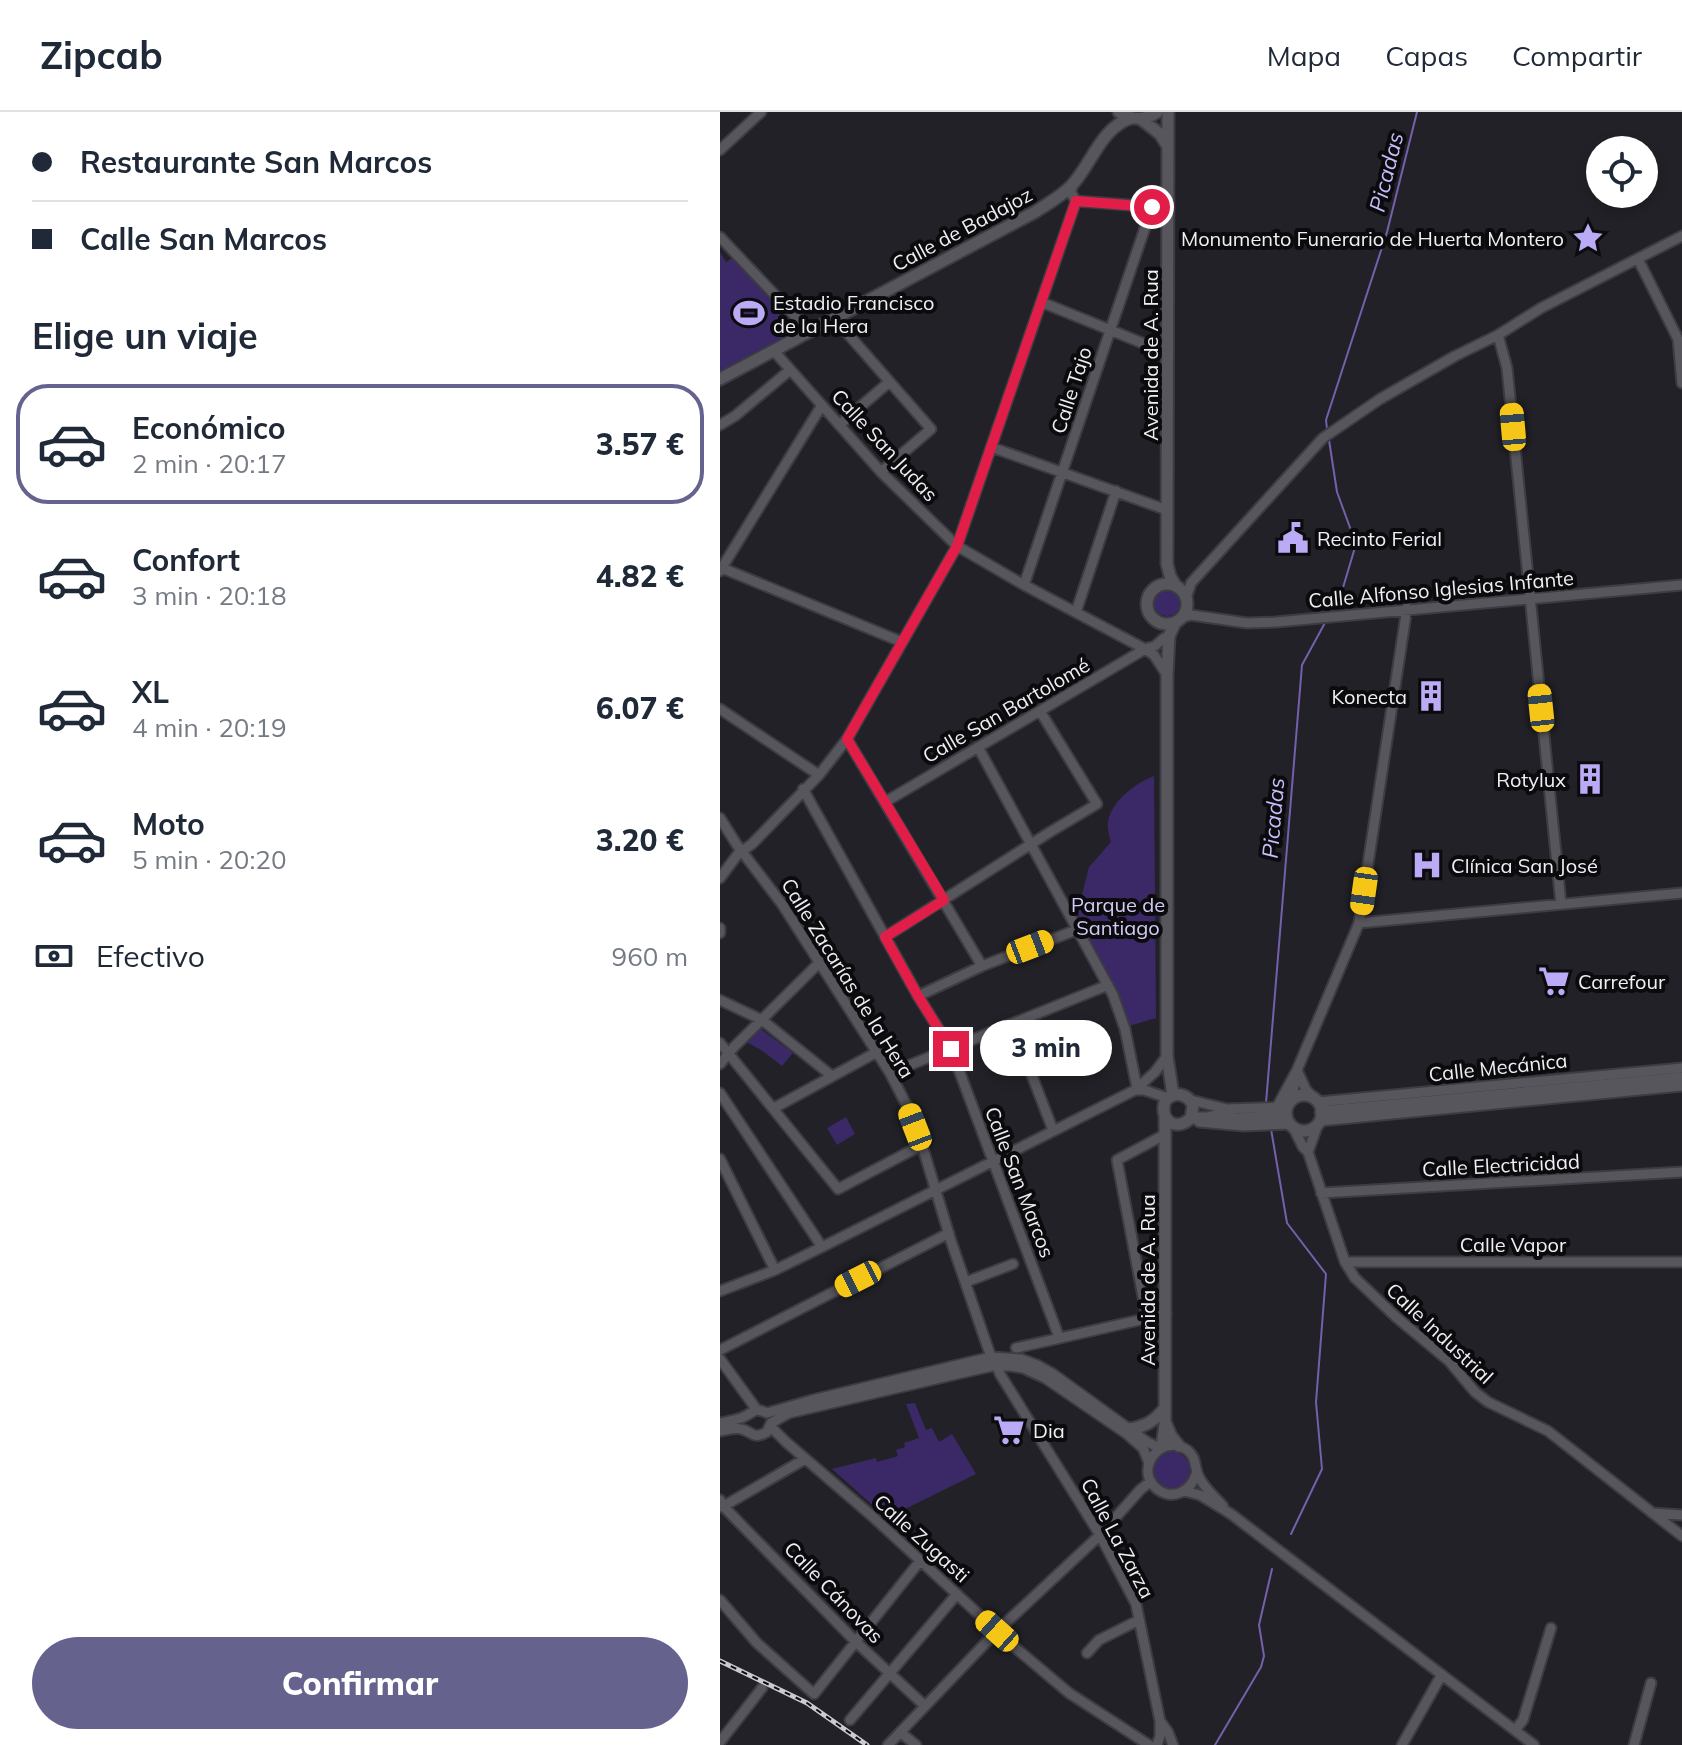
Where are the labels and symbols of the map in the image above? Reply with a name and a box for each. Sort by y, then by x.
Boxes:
water label: Picadas [1363,129,1409,215]
street label: Calle de Badajoz [888,182,1036,276]
route start [1134,189,1170,225]
place icon: Monumento Funerario de Huerta Montero [1571,221,1605,255]
place label: Monumento Funerario de Huerta Montero [1181,226,1564,251]
street label: Avenida de A. Rua [1138,269,1163,441]
place label: Estadio Francisco de la Hera [773,290,934,338]
sports icon: Estadio Francisco de la Hera [732,296,766,330]
street label: Calle Tajo [1045,343,1097,437]
street label: Calle San Judas [827,384,943,506]
car [1499,402,1527,452]
public building icon: Recinto Ferial [1276,521,1310,555]
place label: Recinto Ferial [1317,526,1442,551]
street label: Calle Alfonso Iglesias Infante [1307,565,1575,613]
street label: Calle San Bartolomé [918,652,1094,768]
building icon: Konecta [1414,679,1448,713]
car [1527,683,1555,733]
place label: Konecta [1332,684,1407,709]
building icon: Rotylux [1573,762,1607,796]
place label: Rotylux [1496,767,1566,792]
water label: Picadas [1256,776,1290,860]
hospital icon: Clínica San José [1410,848,1444,882]
place label: Clínica San José [1451,853,1598,878]
car [1349,866,1379,916]
street label: Calle Zacarías de la Hera [776,873,920,1083]
park label: Parque de Santiago [1071,892,1165,940]
car [1003,927,1057,967]
supermarket icon: Carrefour [1537,964,1571,998]
place label: Carrefour [1578,969,1666,994]
callout: 3 min [979,1021,1111,1077]
route end [933,1031,969,1067]
street label: Calle Mecánica [1427,1047,1569,1087]
car [895,1100,935,1154]
street label: Calle San Marcos [980,1103,1060,1261]
street label: Calle Electricidad [1421,1148,1581,1182]
street label: Avenida de A. Rua [1135,1194,1160,1366]
street label: Calle Vapor [1460,1232,1567,1257]
car [831,1257,885,1301]
street label: Calle Industrial [1381,1277,1499,1389]
supermarket icon: Dia [992,1413,1026,1447]
place label: Dia [1033,1418,1065,1443]
street label: Calle La Zarza [1076,1474,1160,1602]
street label: Calle Zugasti [869,1489,975,1587]
street label: Calle Cánovas [779,1536,889,1648]
car [971,1606,1023,1656]

